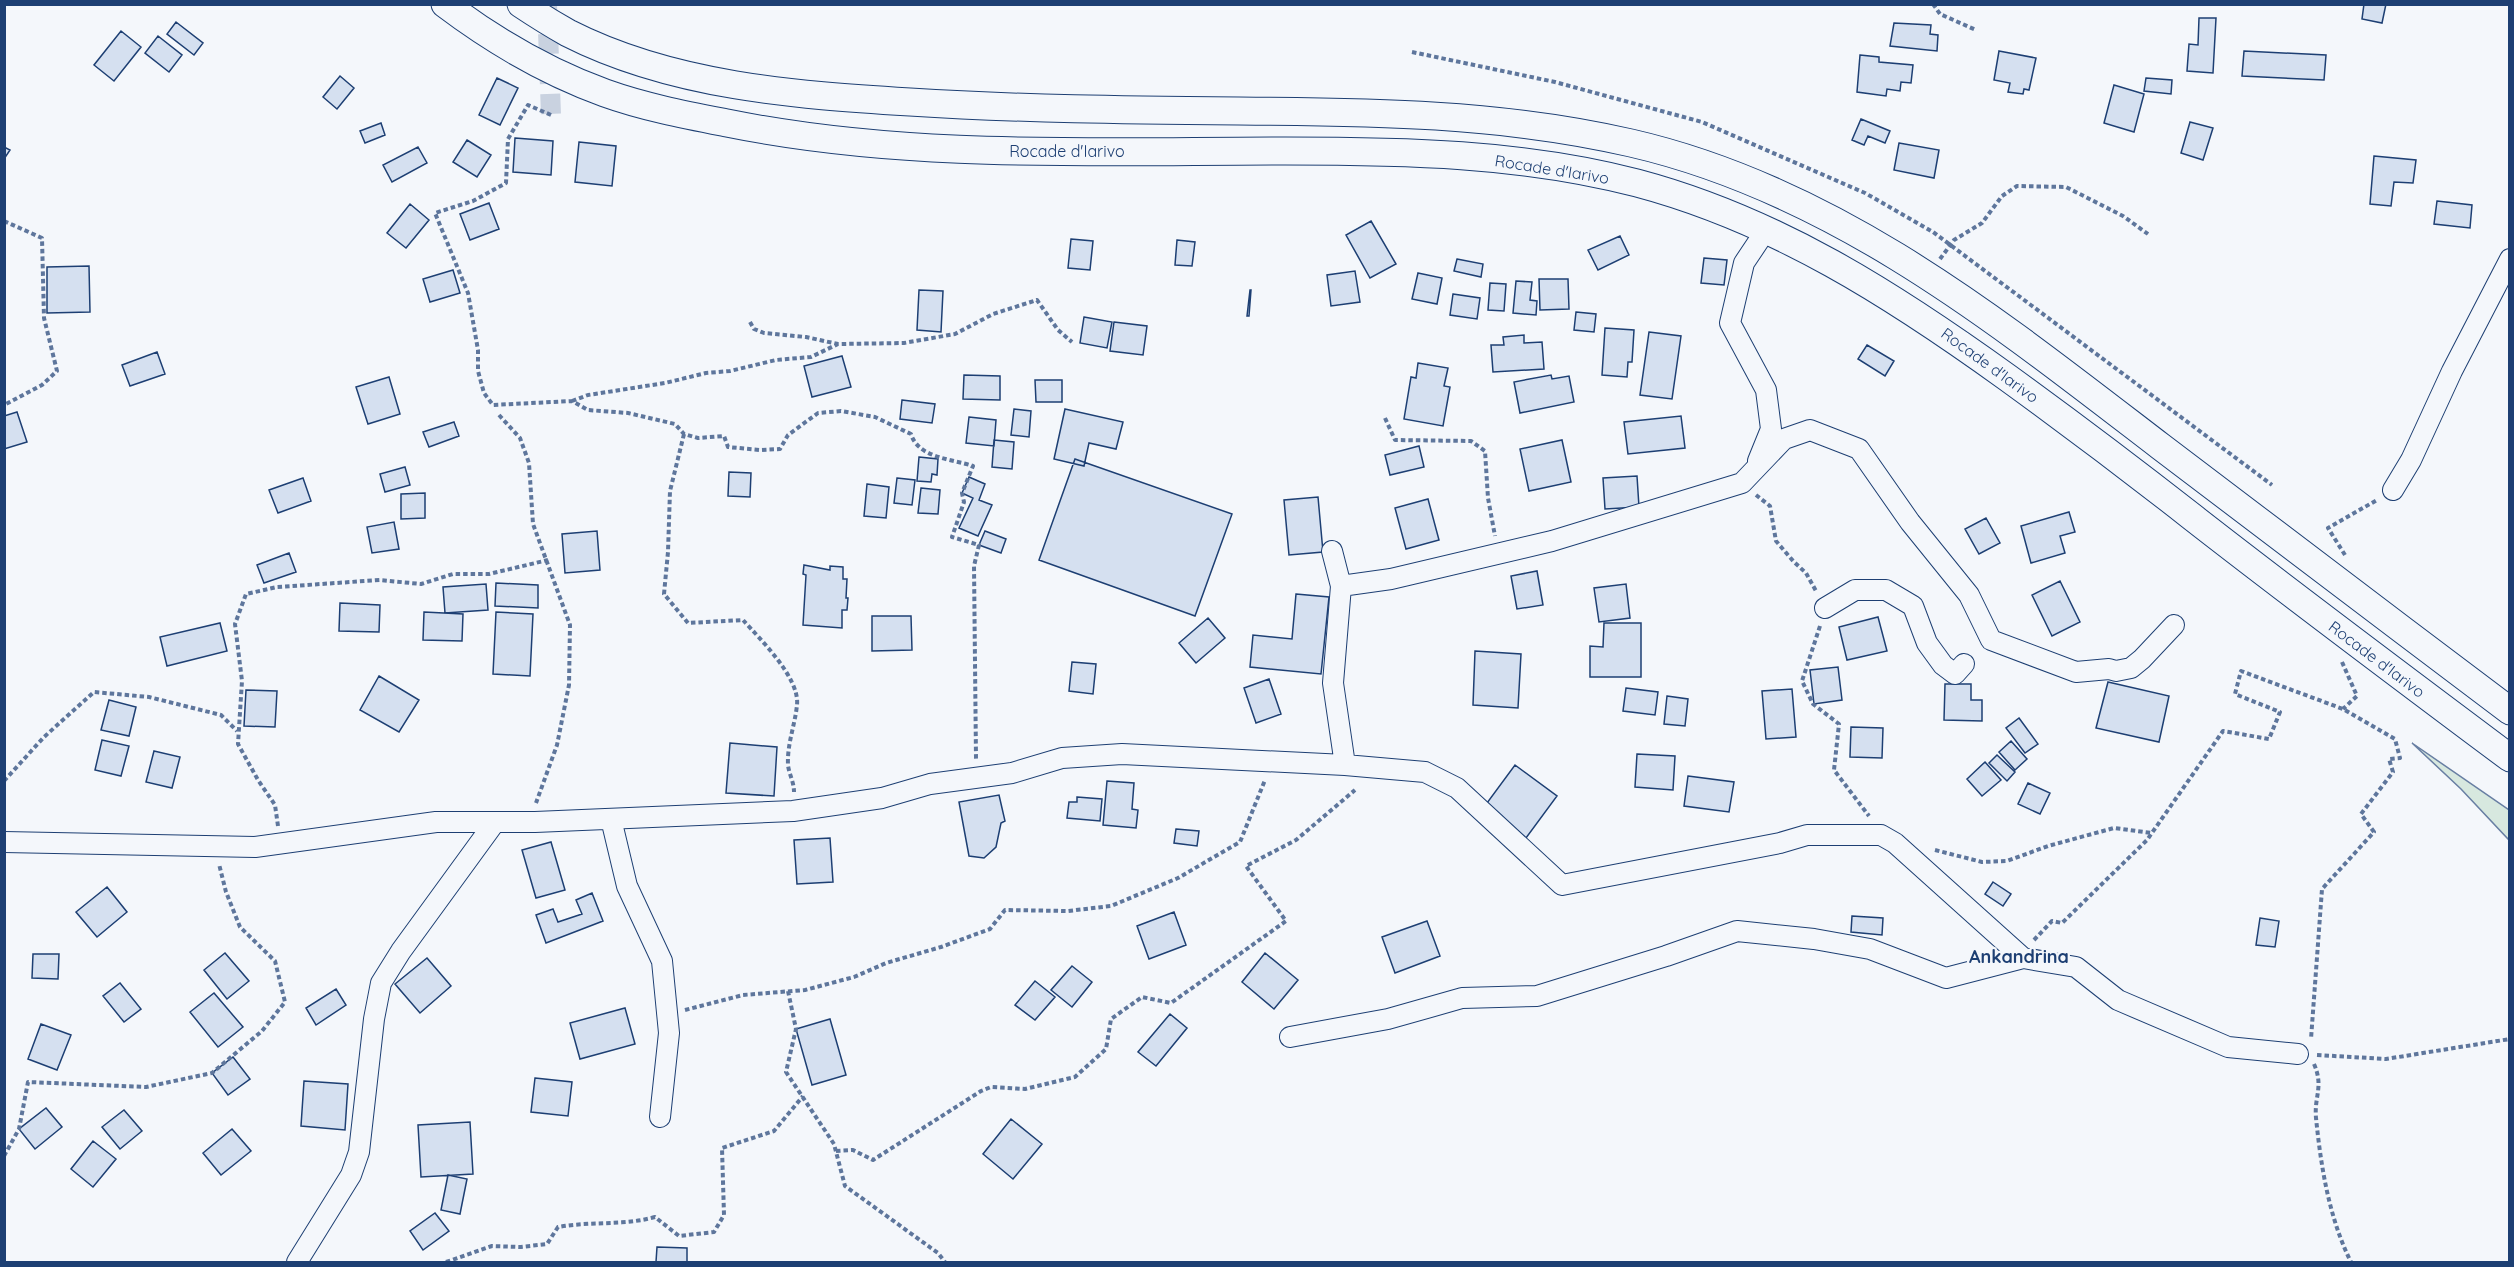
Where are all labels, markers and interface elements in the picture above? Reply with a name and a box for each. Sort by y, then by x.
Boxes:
street label: Rocade d'Iarivo [1009,141,1125,161]
street label: Rocade d'Iarivo [1493,150,1611,188]
street label: Rocade d'Iarivo [1937,323,2043,407]
street label: Rocade d'Iarivo [2325,616,2429,702]
district label: Ankandrina [1969,945,2069,968]

